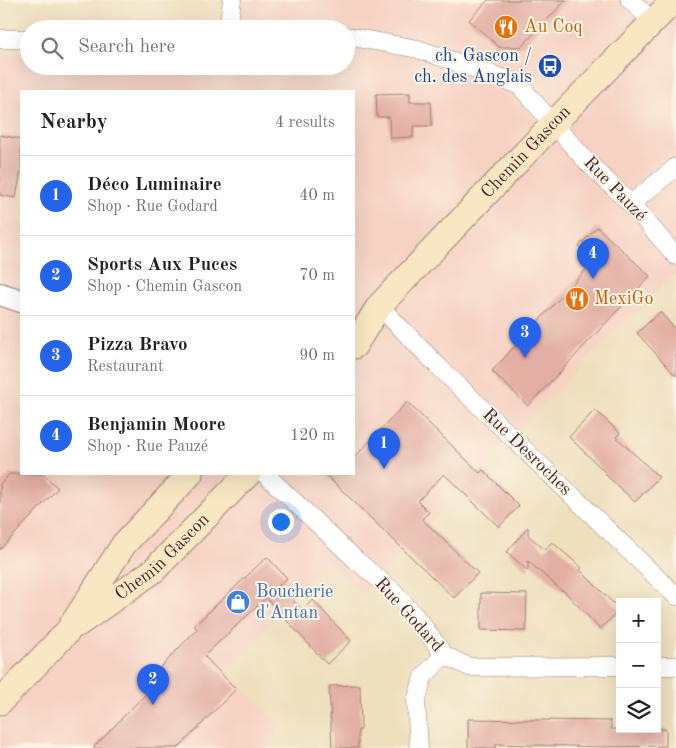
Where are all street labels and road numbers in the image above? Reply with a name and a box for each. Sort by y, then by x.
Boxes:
street label: Chemin Gascon [478,102,574,202]
street label: Rue Pauzé [580,153,650,225]
street label: Rue Desroches [479,405,575,499]
street label: Chemin Gascon [112,510,213,604]
street label: Rue Godard [371,575,447,655]

